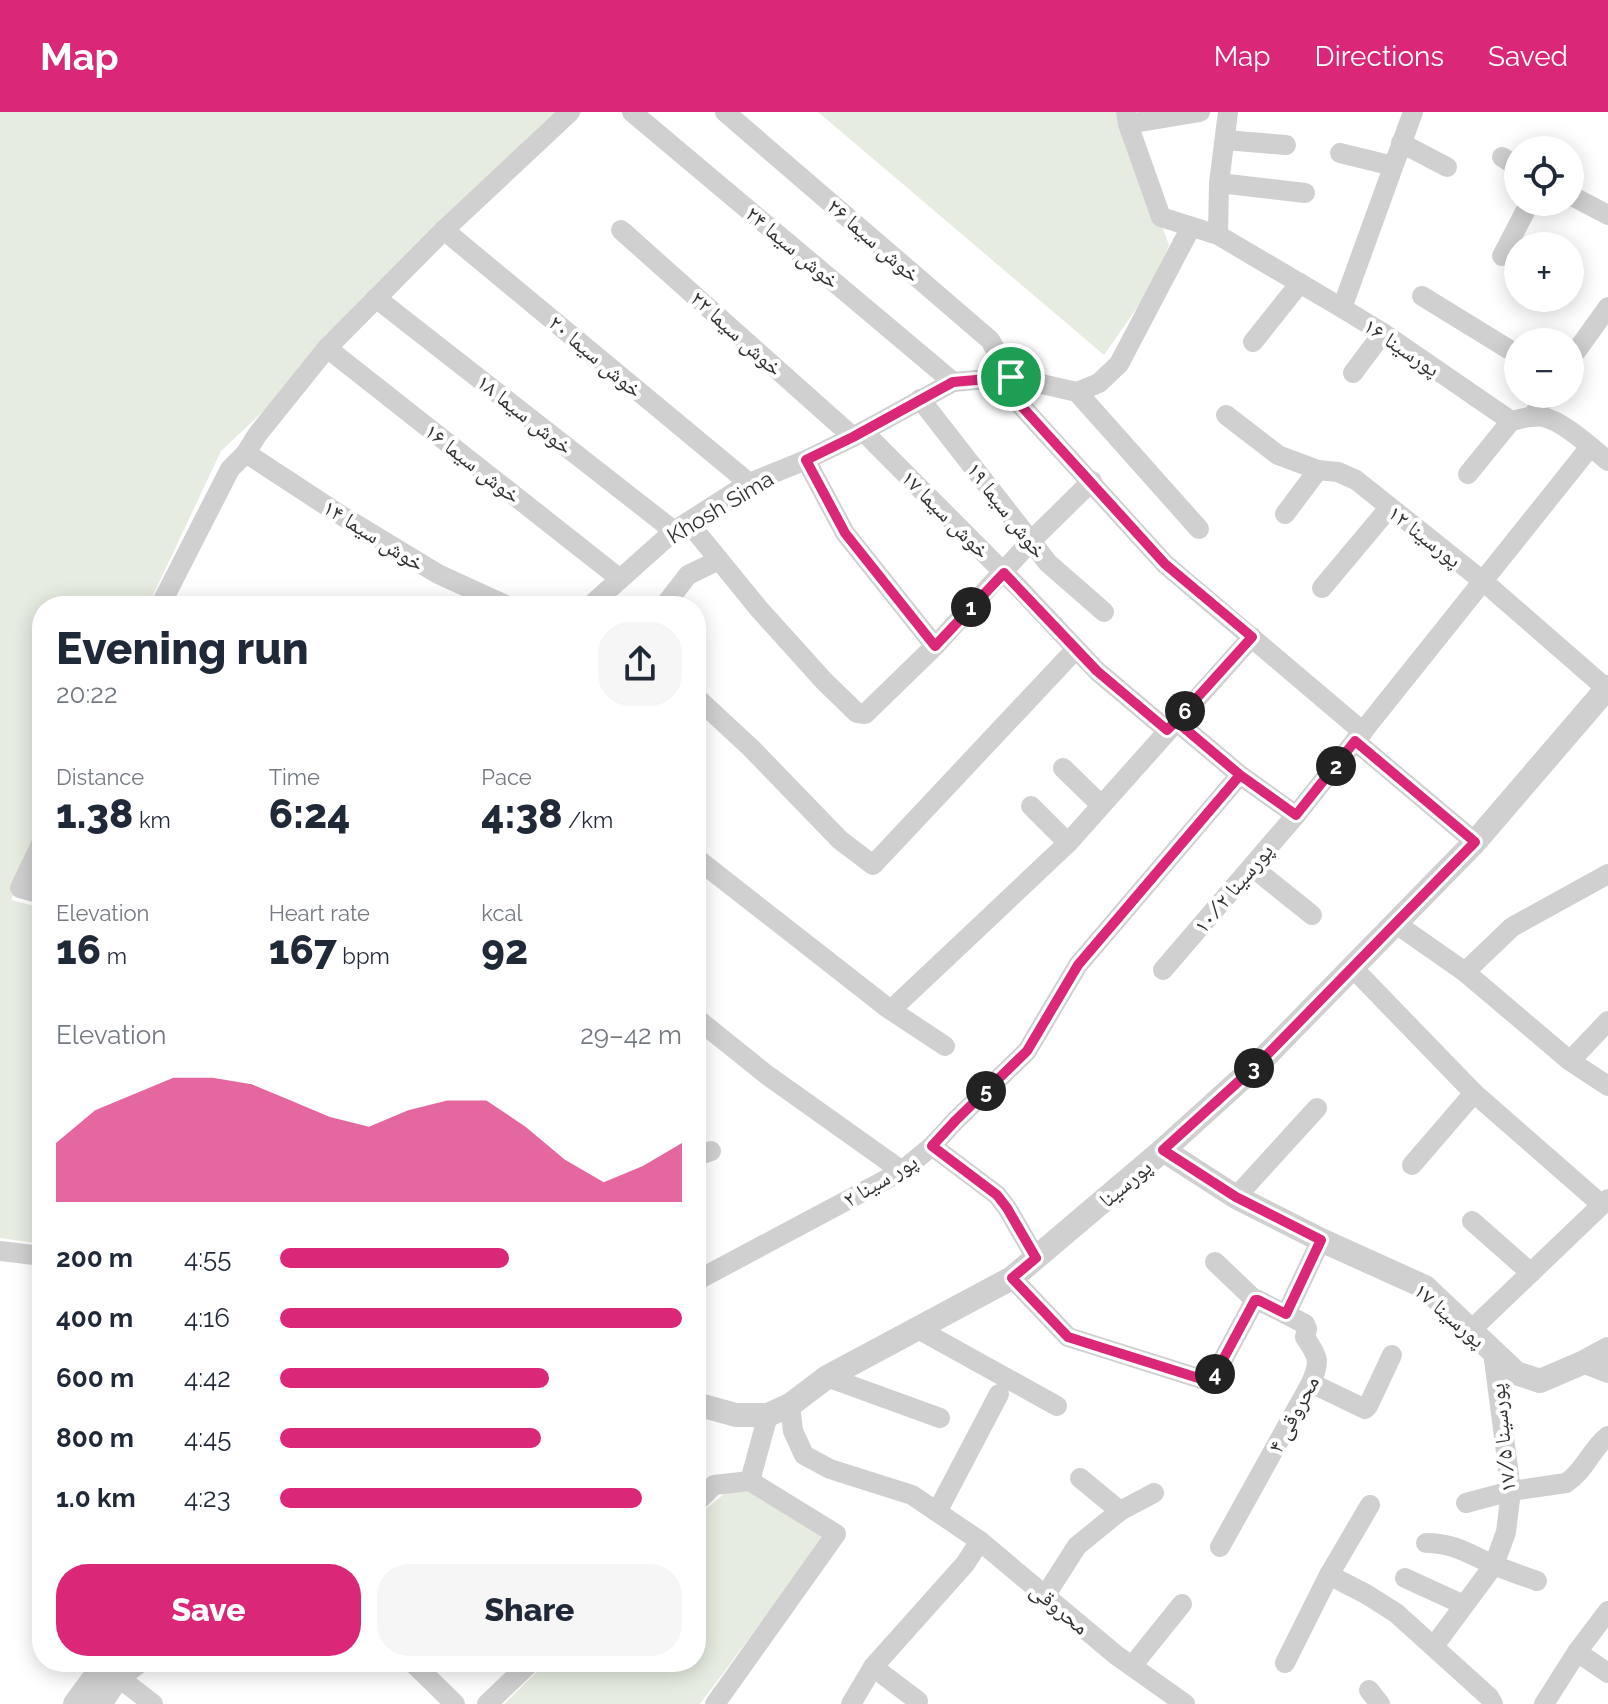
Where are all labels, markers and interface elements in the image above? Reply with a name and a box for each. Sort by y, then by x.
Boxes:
text: Map [40,34,119,79]
text: Map [1214,40,1271,73]
text: Directions [1315,40,1444,73]
text: Saved [1488,40,1568,73]
map controls [1504,136,1584,408]
button: locate [1504,136,1584,216]
street label: خوش سیما ۲۶ [822,193,926,288]
street label: خوش سیما ۲۴ [740,200,845,295]
button: + [1504,232,1584,312]
street label: خوش سیما ۲۲ [685,285,788,382]
street label: خوش سیما ۲۰ [543,309,648,404]
street label: پورسینا ۱۶ [1358,312,1445,383]
button: − [1504,328,1584,408]
pin [977,343,1045,411]
icon: arrive [989,355,1033,399]
street label: خوش سیما ۱۸ [471,368,578,460]
street label: خوش سیما ۱۶ [419,417,526,509]
street label: خوش سیما ۱۹ [961,457,1053,564]
street label: خوش سیما ۱۷ [896,464,996,564]
street label: Khosh Sima [662,465,778,549]
street label: خوش سیما ۱۴ [318,494,429,577]
street label: پورسینا ۱۲ [1382,499,1467,574]
pin: 1 [951,587,991,627]
text: 1 [966,594,976,620]
button: share [598,622,682,706]
text: Evening run [56,623,309,674]
text: 20:22 [56,679,117,709]
pin: 6 [1165,691,1205,731]
text: 6 [1178,698,1192,724]
pin: 2 [1316,746,1356,786]
text: 2 [1330,753,1342,779]
text: Distance [56,764,144,790]
text: Time [269,764,320,790]
text: Pace [481,764,532,790]
text: 1.38 [56,790,133,837]
text: 6:24 [269,790,350,837]
text: 4:38 [481,790,562,837]
text: km [133,807,171,833]
text: /km [562,807,613,833]
street label: پورسینا ۱۰/۲ [1188,838,1279,939]
text: Elevation [56,900,149,926]
text: Heart rate [269,900,370,926]
text: kcal [481,900,522,926]
text: 16 [56,926,101,973]
text: 167 [269,926,337,973]
text: 92 [481,926,528,973]
text: m [101,943,127,969]
text: bpm [337,943,390,969]
text: Elevation [56,1020,166,1050]
text: 29–42 m [580,1020,682,1050]
pin: 3 [1234,1048,1274,1088]
text: 3 [1248,1055,1260,1081]
pin: 5 [966,1071,1006,1111]
text: 5 [980,1078,992,1104]
street label: پور سینا ۲ [838,1148,922,1213]
street label: پورسینا [1093,1154,1157,1213]
text: 200 m [56,1243,133,1273]
text: 4:55 [184,1243,231,1273]
street label: پورسینا ۱۷ [1408,1277,1491,1354]
text: 400 m [56,1303,133,1333]
text: 4:16 [184,1303,230,1333]
pin: 4 [1195,1354,1235,1394]
text: 4 [1209,1361,1221,1387]
text: 600 m [56,1363,134,1393]
text: 4:42 [184,1363,231,1393]
street label: محروقی ۴ [1262,1371,1325,1458]
street label: پورسینا ۱۷/۵ [1483,1382,1522,1494]
text: 800 m [56,1423,134,1453]
text: 4:45 [184,1423,231,1453]
text: 1.0 km [56,1483,136,1513]
text: 4:23 [184,1483,231,1513]
button: Save [56,1564,361,1656]
button: Share [377,1564,682,1656]
street label: محروقی [1025,1576,1094,1641]

